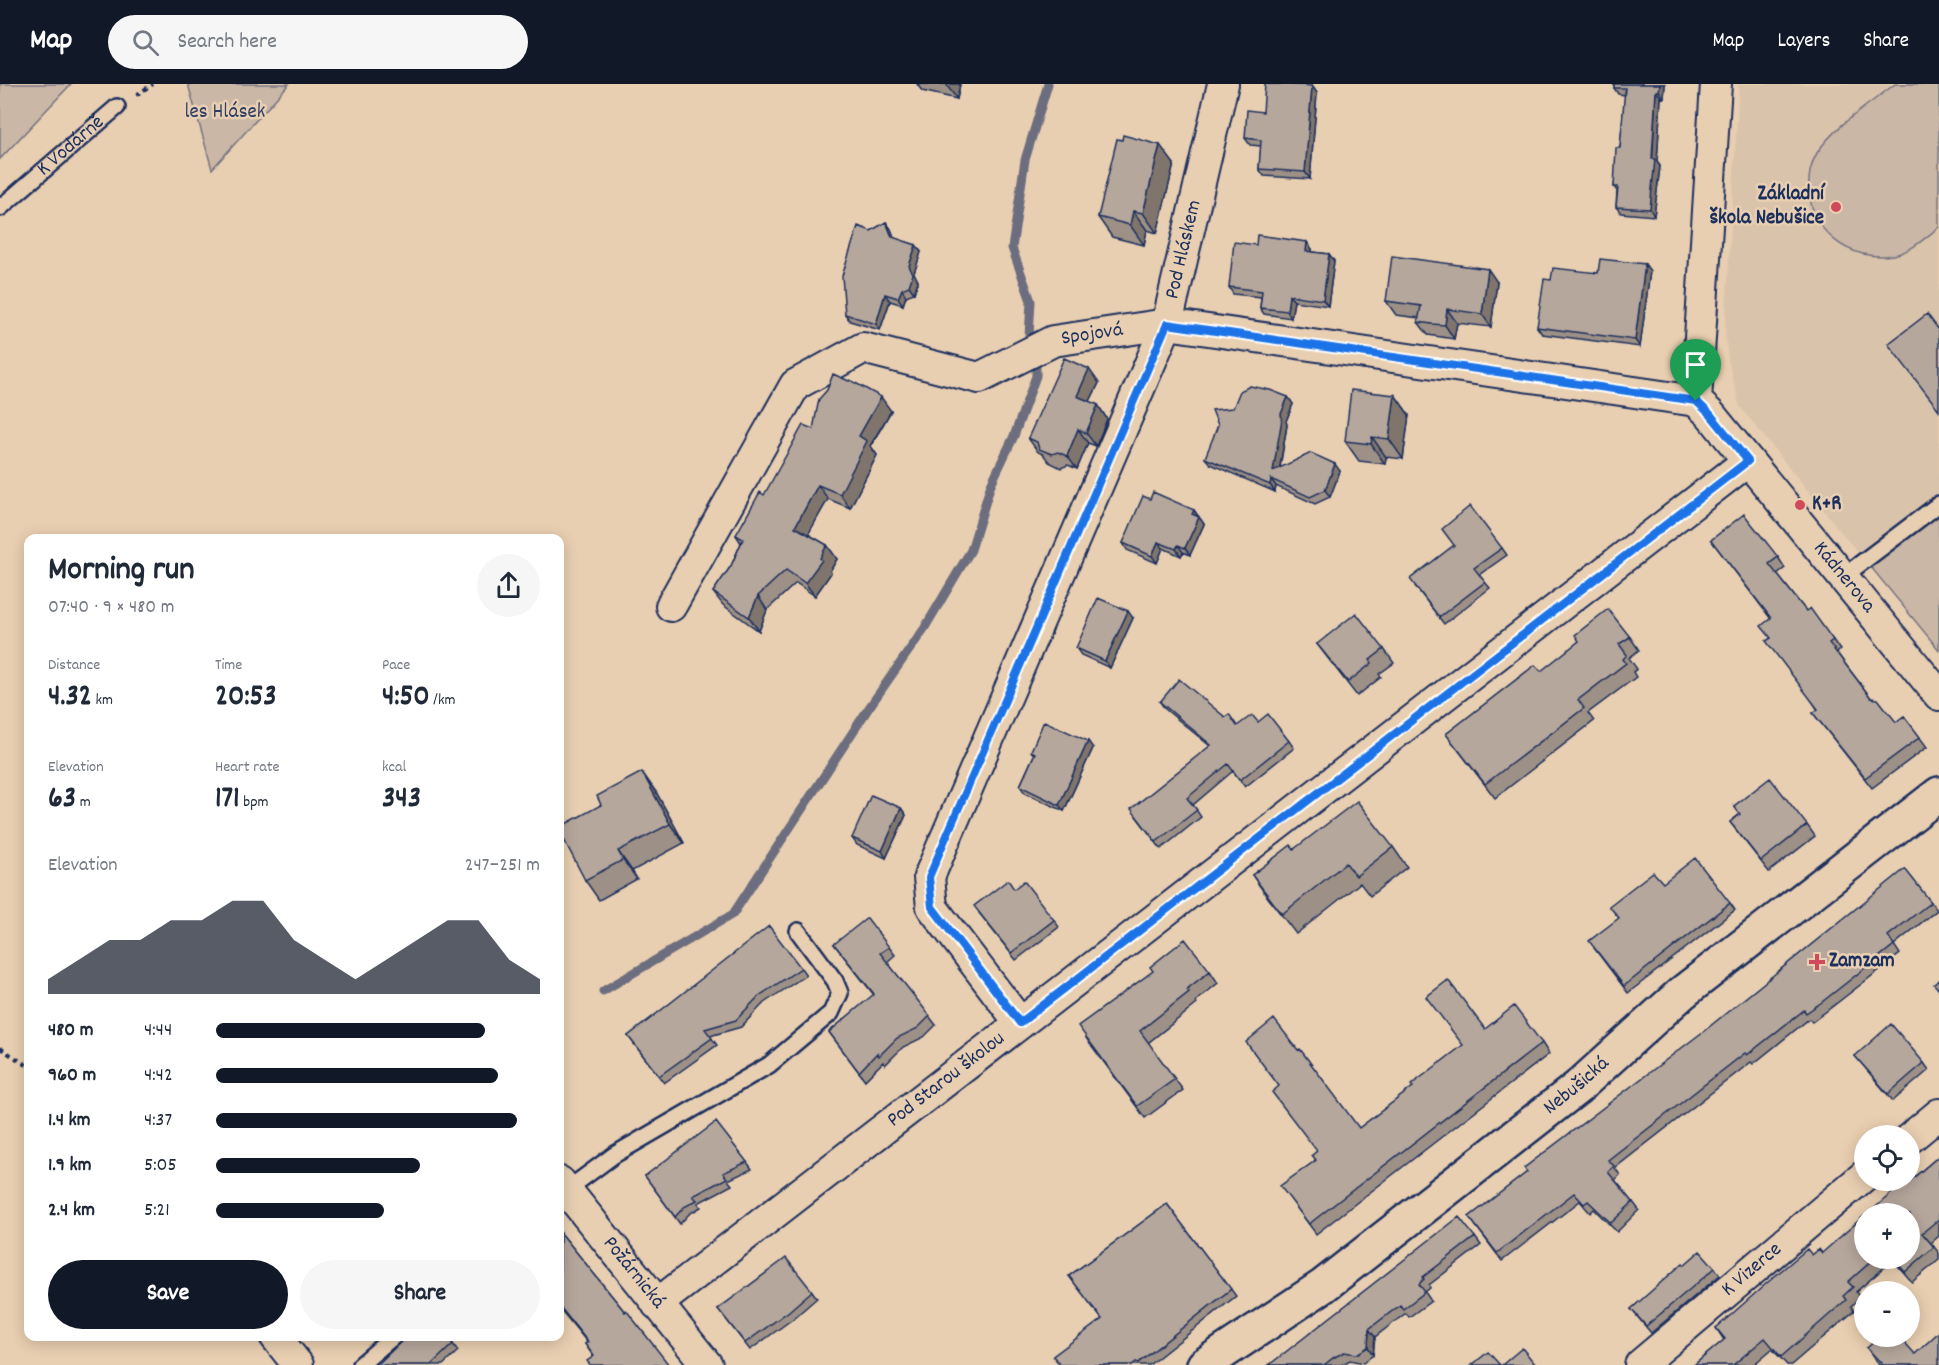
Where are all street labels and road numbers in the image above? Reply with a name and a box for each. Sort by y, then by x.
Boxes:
street label: K Vodárně [31,109,112,184]
street label: Pod Hláskem [1158,197,1210,302]
street label: Spojová [1059,316,1126,355]
street label: Kádnerova [1805,535,1883,621]
street label: Pod Starou školou [881,1025,1012,1135]
street label: Nebušická [1538,1049,1617,1123]
street label: Požárnická [595,1230,672,1316]
street label: K Vizerce [1715,1236,1789,1305]

